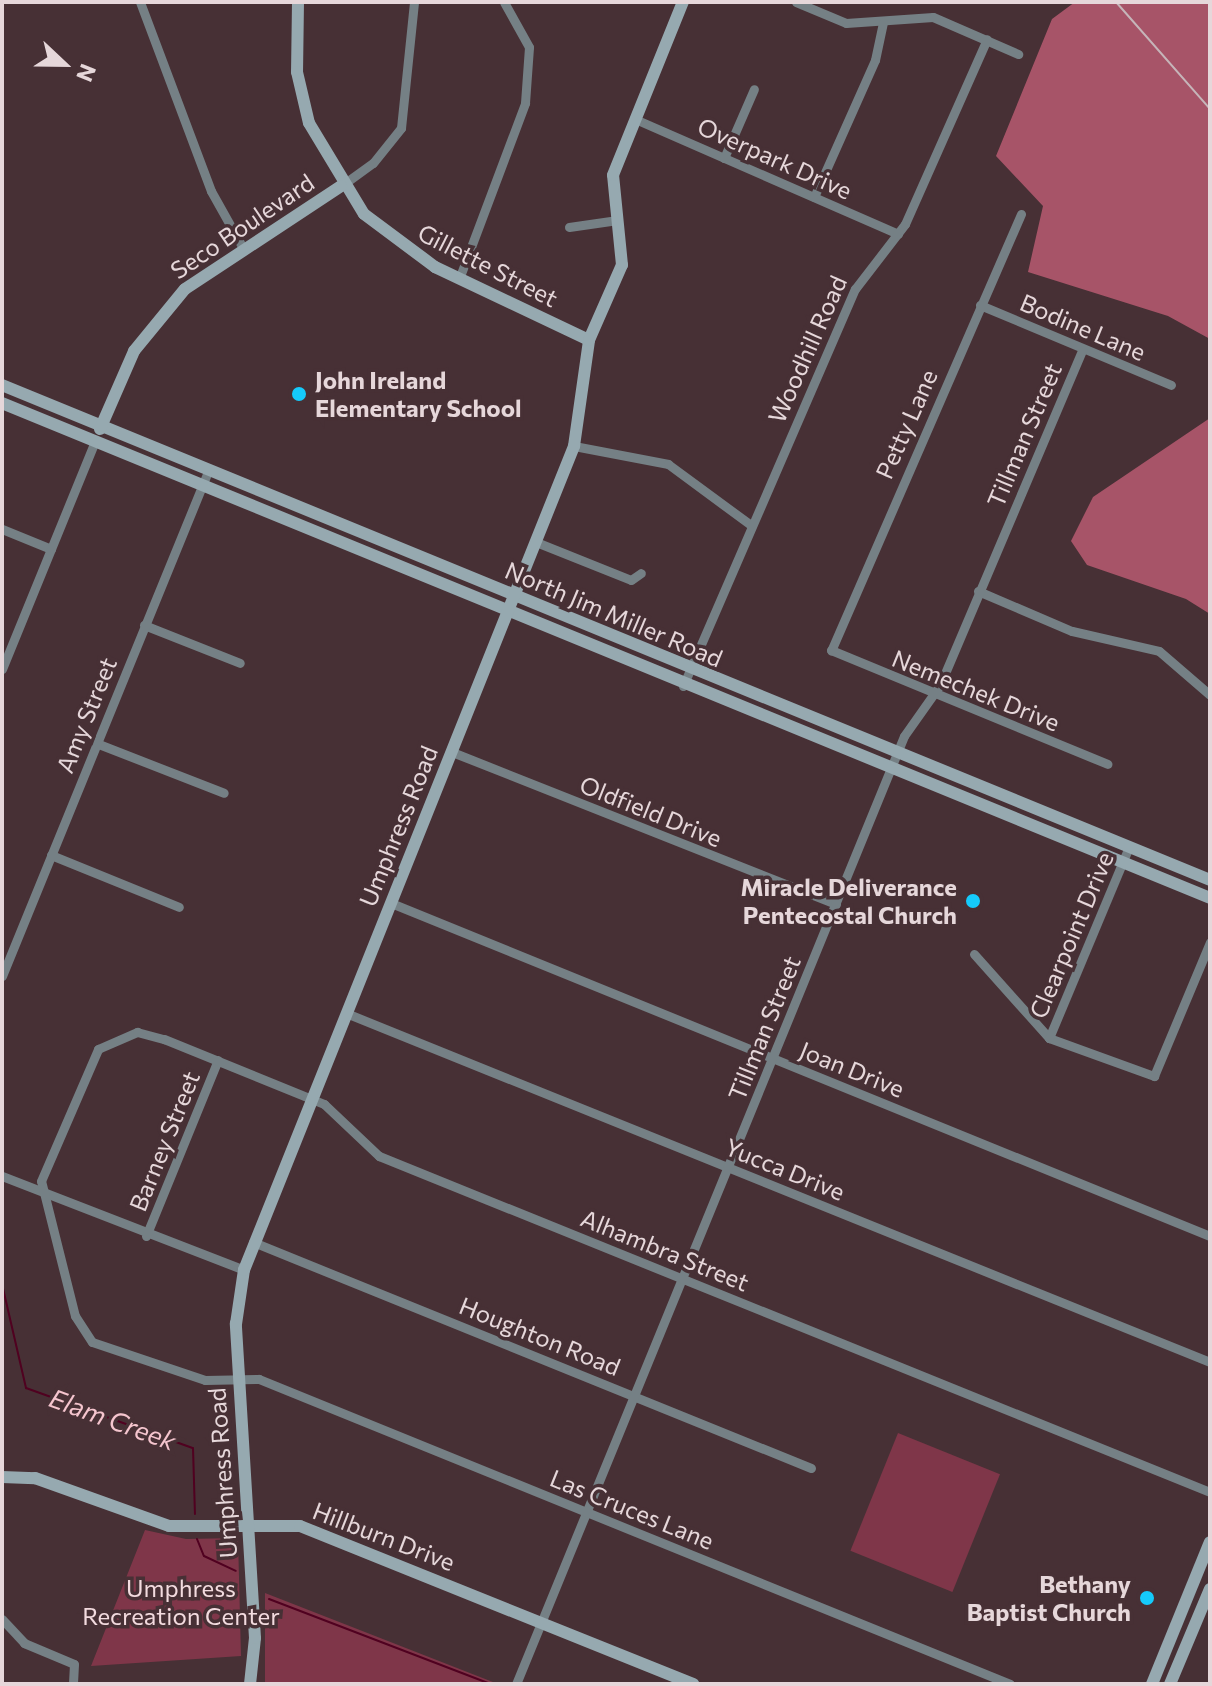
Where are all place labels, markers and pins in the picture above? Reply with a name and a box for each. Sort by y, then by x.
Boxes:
place label: John Ireland Elementary School [315,366,522,422]
marker: John Ireland Elementary School [290,385,308,403]
place label: Miracle Deliverance Pentecostal Church [740,873,957,929]
marker: Miracle Deliverance Pentecostal Church [964,892,982,910]
place label: Bethany Baptist Church [967,1570,1131,1626]
marker: Bethany Baptist Church [1138,1589,1156,1607]

